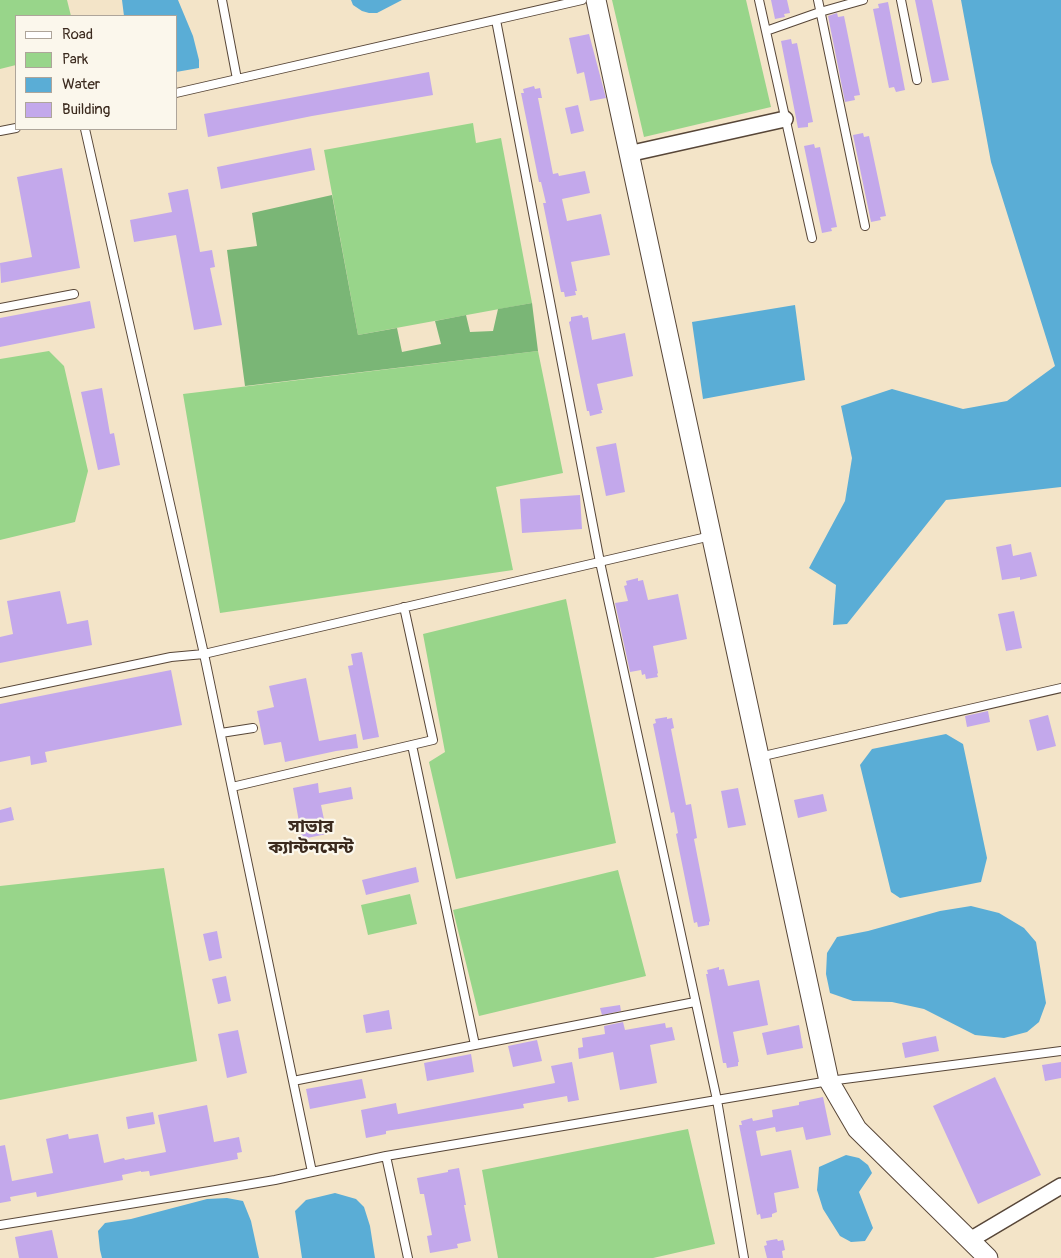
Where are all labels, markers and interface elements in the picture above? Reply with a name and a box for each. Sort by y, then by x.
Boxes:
legend [15,15,178,130]
text: Road [62,25,93,44]
text: Park [62,50,88,69]
text: Water [62,75,100,94]
text: Building [62,100,110,119]
district label: সাভার ক্যান্টনমেন্ট [268,816,354,859]

